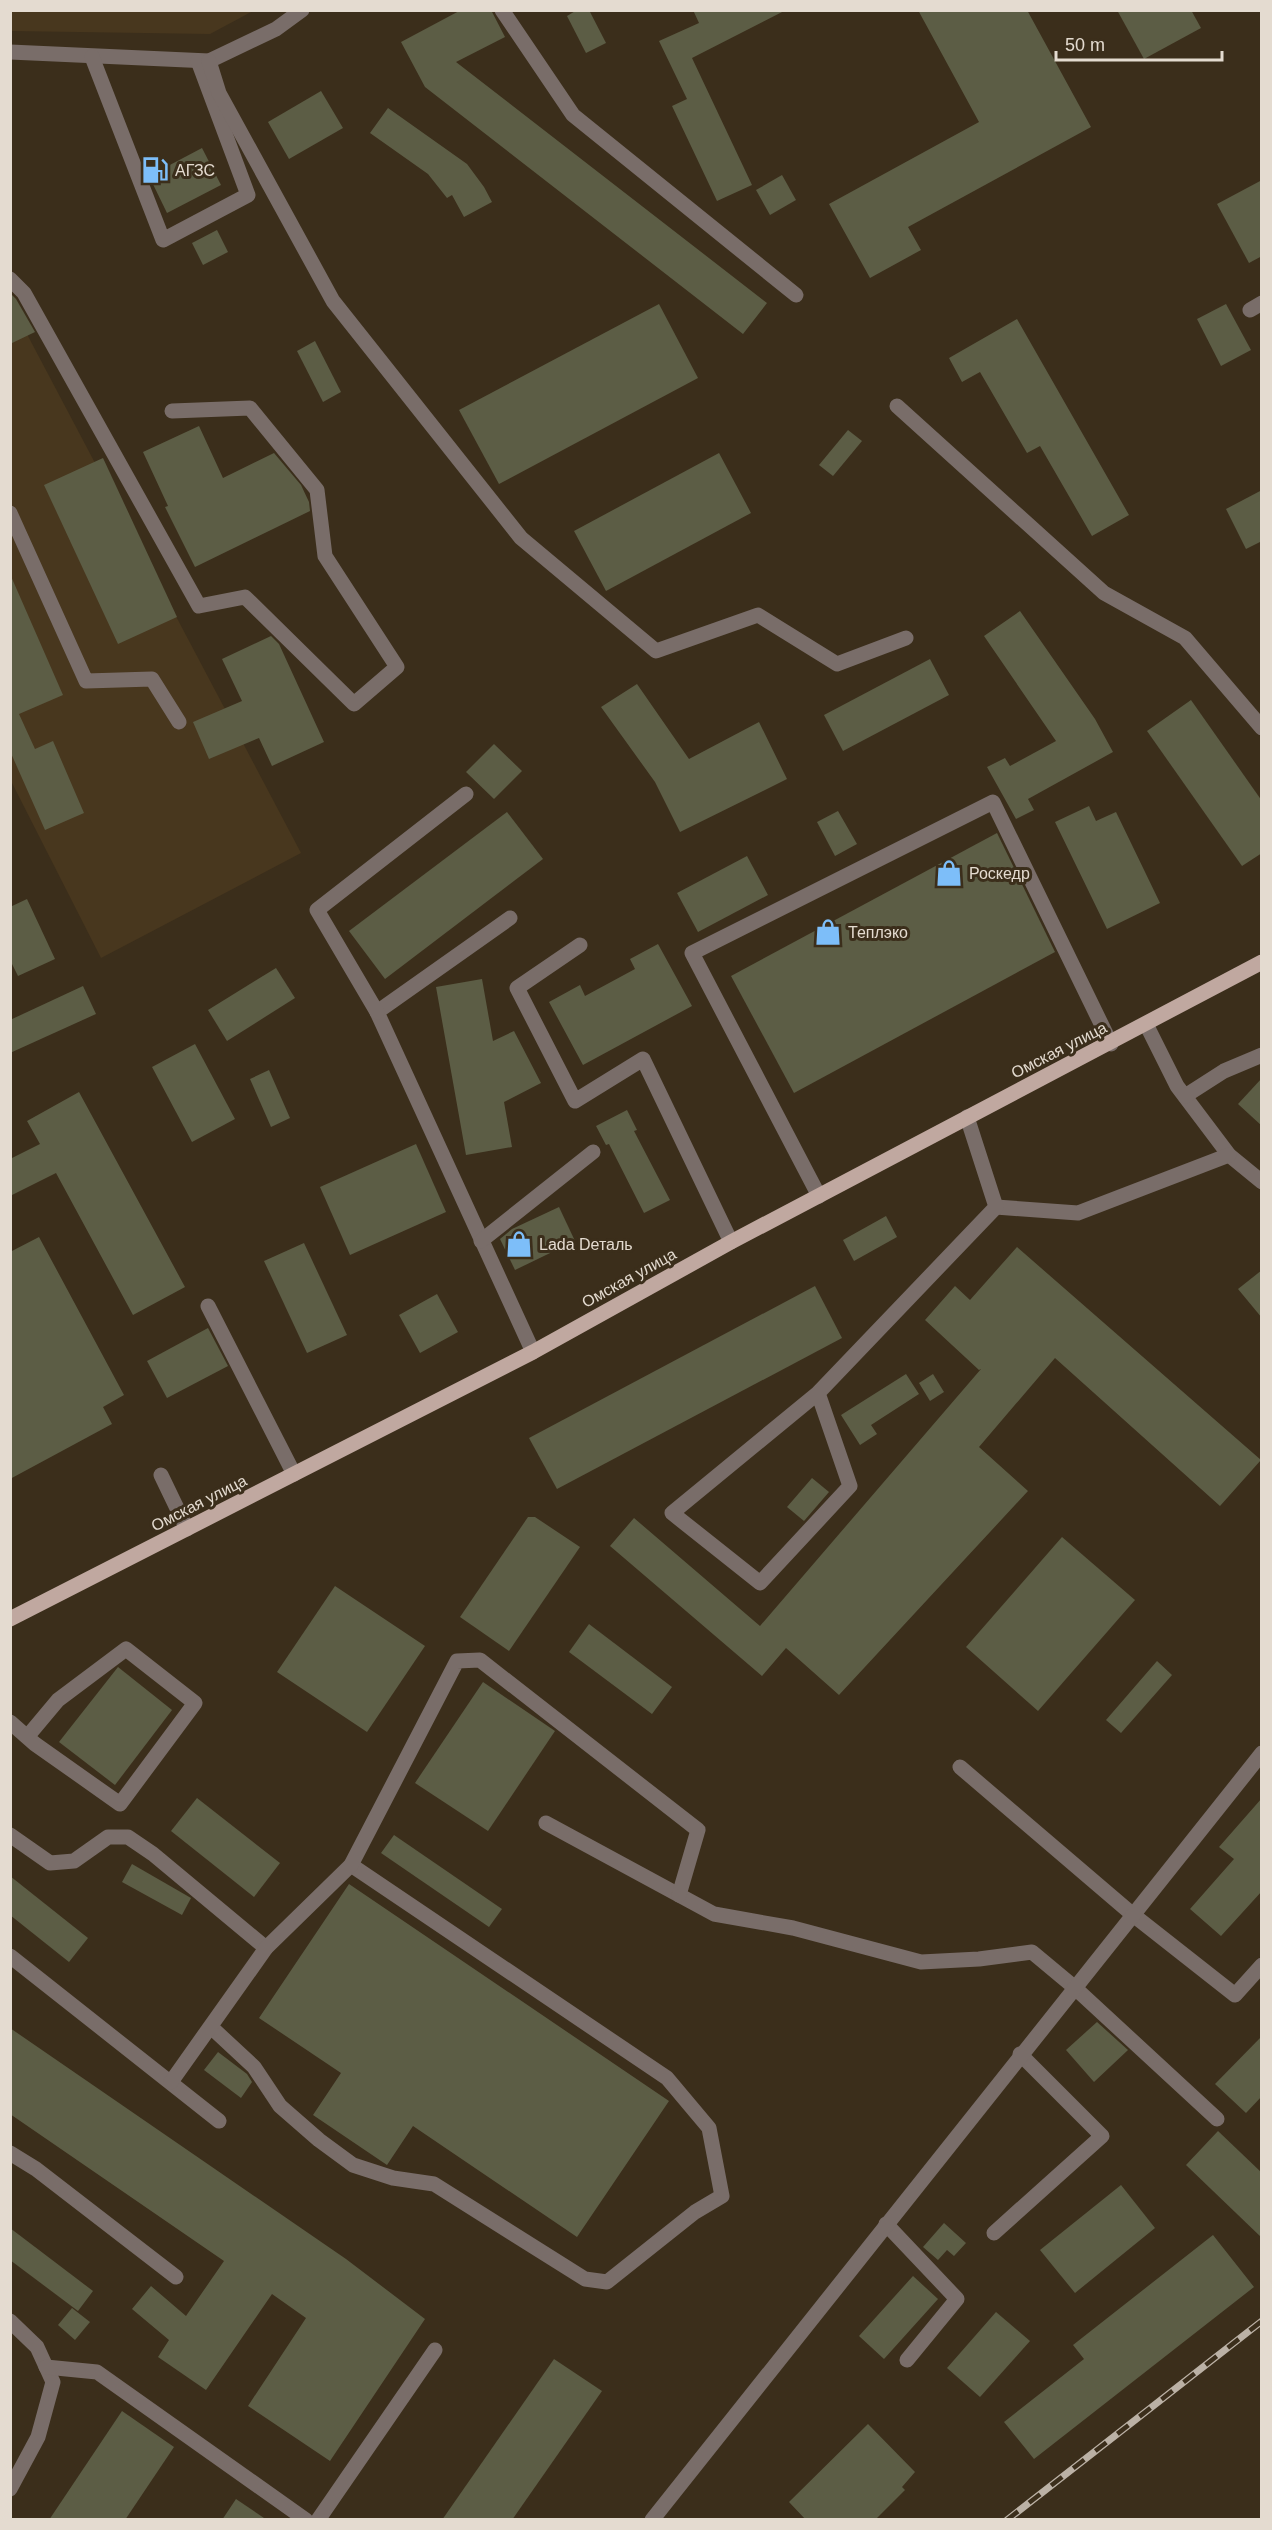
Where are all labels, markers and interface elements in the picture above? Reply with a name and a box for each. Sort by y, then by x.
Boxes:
scale bar [1056,24,1222,62]
text: 50 m [1065,35,1105,55]
fuel station icon: АГЗС [140,155,170,185]
place label: АГЗС [175,162,215,179]
shop icon: Роскедр [934,858,964,888]
place label: Роскедр [969,865,1030,882]
shop icon: Теплэко [813,917,843,947]
place label: Теплэко [848,924,908,941]
street label: Омская улица [1008,1019,1110,1081]
shop icon: Lada Dеталь [504,1229,534,1259]
place label: Lada Dеталь [539,1236,633,1253]
street label: Омская улица [579,1245,679,1311]
street label: Омская улица [148,1472,250,1534]

